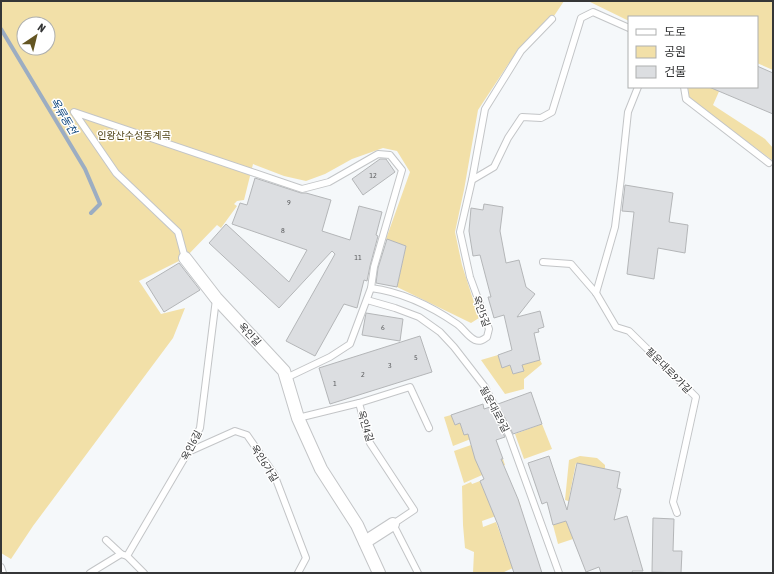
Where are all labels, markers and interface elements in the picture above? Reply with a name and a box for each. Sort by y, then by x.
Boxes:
north arrow [16,16,56,56]
legend [628,16,758,88]
text: N [36,21,48,35]
text: 도로 [664,25,686,39]
text: 공원 [664,45,686,59]
text: 건물 [664,65,686,79]
water label: 옥류동천 [48,96,81,138]
park label: 인왕산수성동계곡 [97,130,171,141]
house number: 12 [369,171,377,180]
house number: 9 [287,198,291,207]
house number: 8 [281,226,285,235]
house number: 11 [354,253,362,262]
street label: 옥인5길 [471,294,492,328]
street label: 옥인길 [236,320,263,348]
house number: 6 [381,323,385,332]
street label: 필운대로9가길 [644,345,694,395]
house number: 5 [414,353,418,362]
house number: 3 [388,361,392,370]
house number: 2 [361,370,365,379]
house number: 1 [333,379,337,388]
street label: 필운대로9길 [478,384,511,434]
street label: 옥인4길 [356,409,376,443]
street label: 옥인6길 [179,428,204,462]
street label: 옥인6가길 [249,443,280,484]

